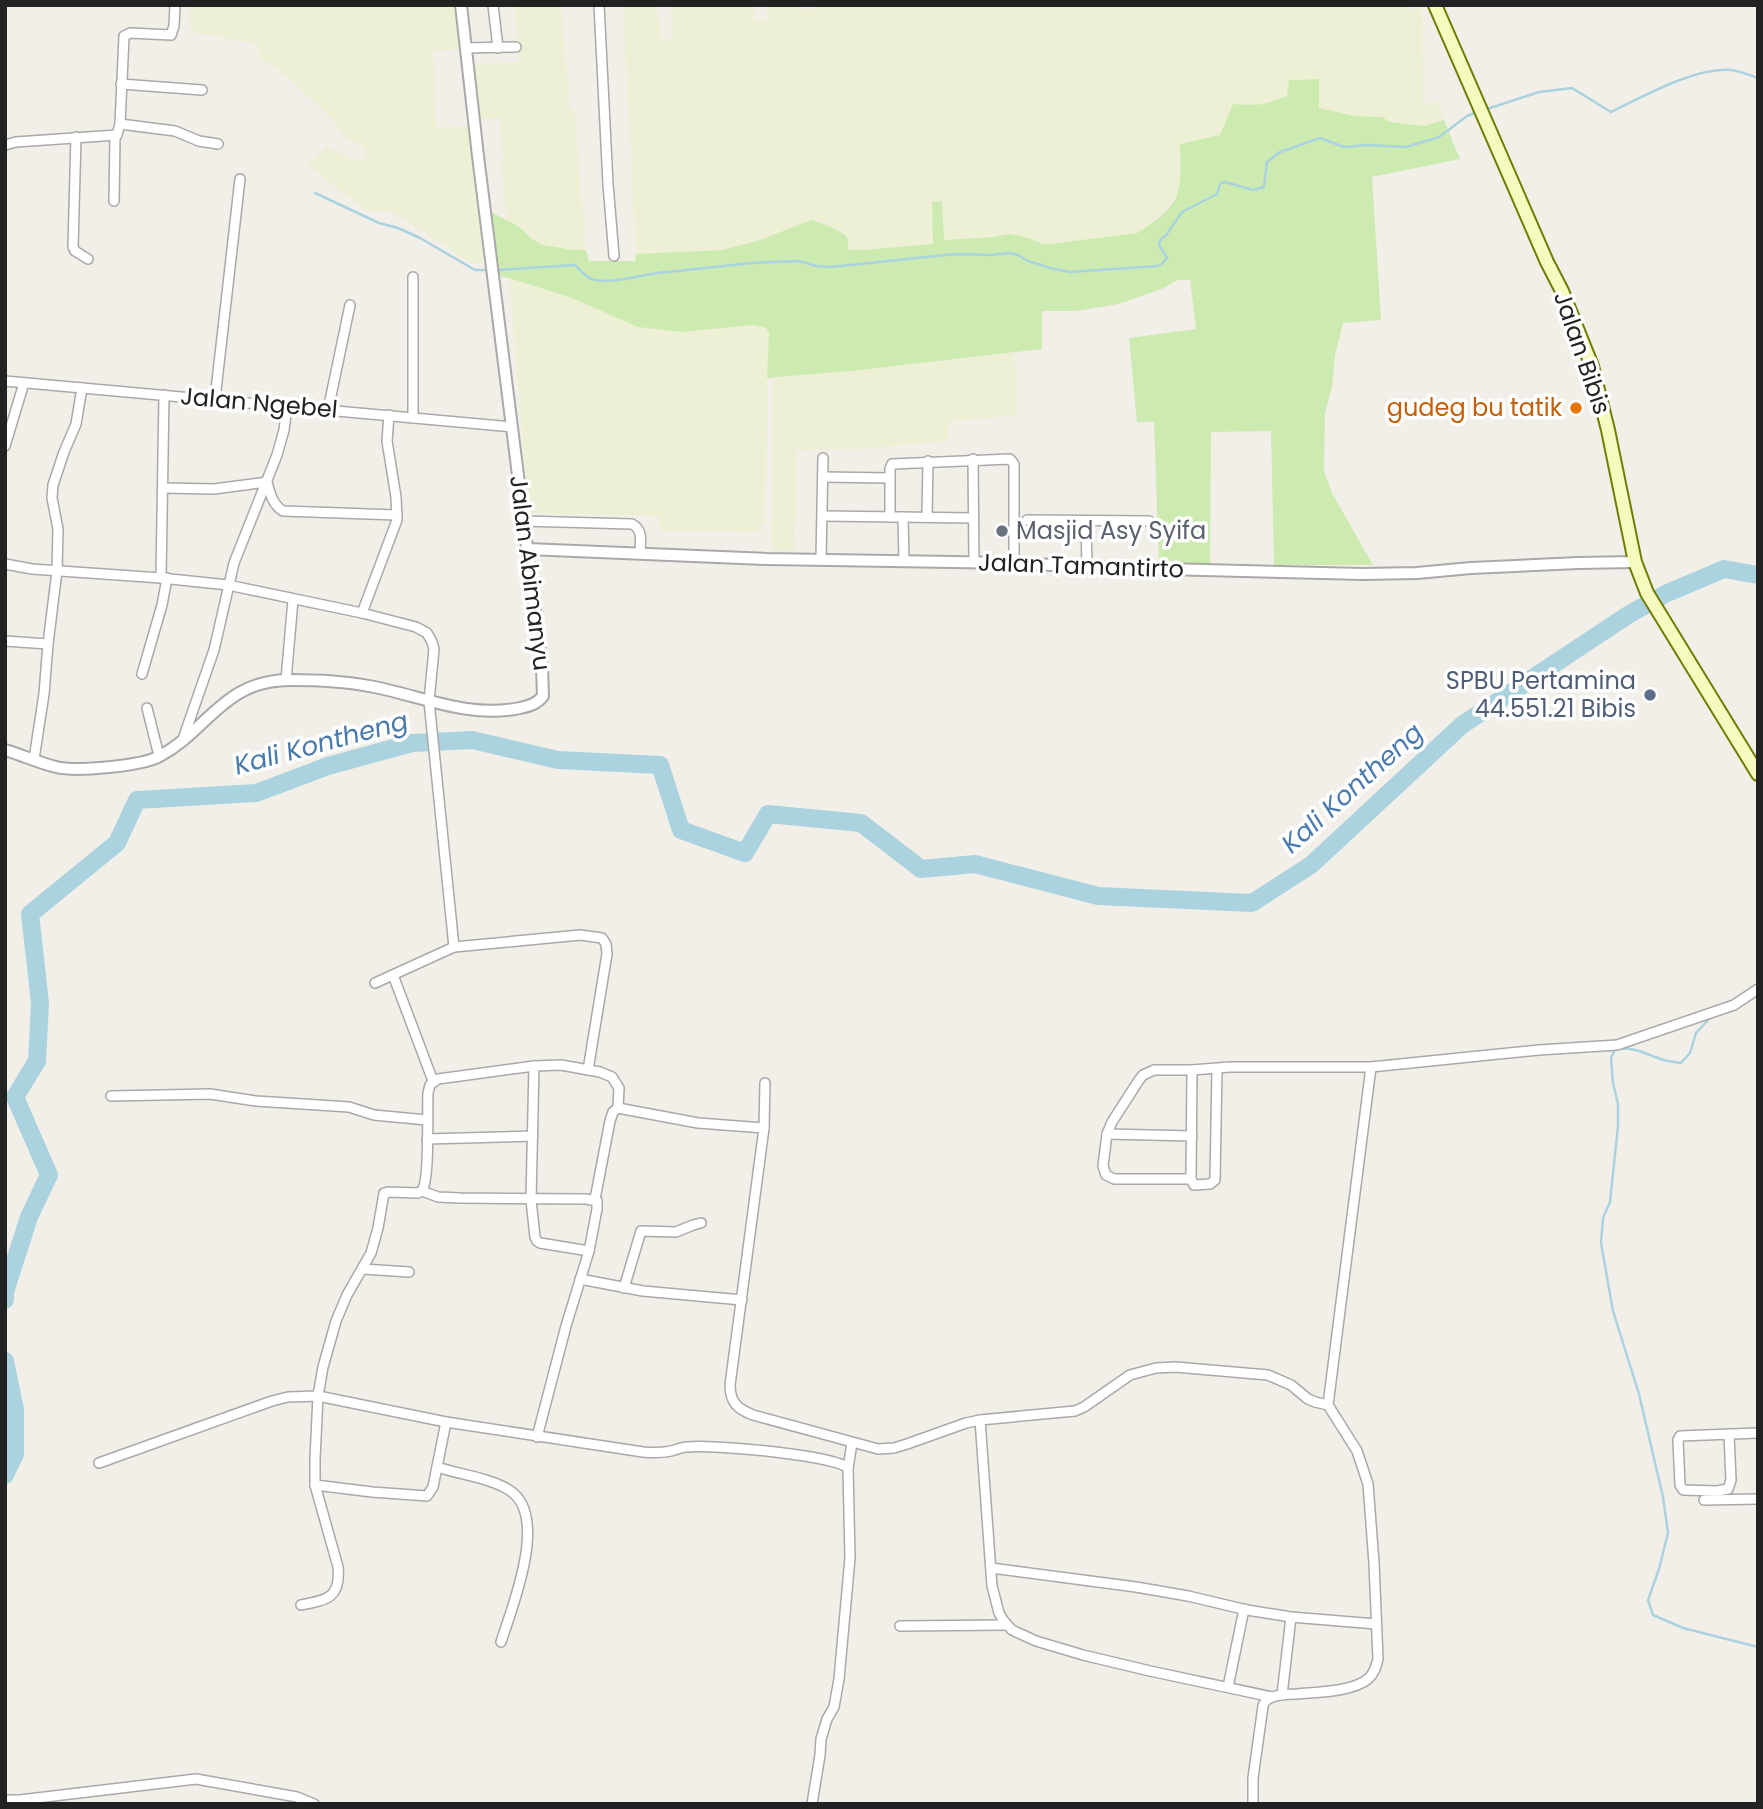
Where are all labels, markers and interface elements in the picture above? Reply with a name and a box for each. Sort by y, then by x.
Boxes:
street label: Jalan Bibis [1546,287,1619,419]
street label: Jalan Ngebel [179,379,339,426]
place label: gudeg bu tatik [1387,391,1563,424]
marker: gudeg bu tatik [1568,400,1584,416]
street label: Jalan Abimanyu [502,473,559,672]
place label: Masjid Asy Syifa [1016,514,1206,547]
marker: Masjid Asy Syifa [994,523,1010,539]
street label: Jalan Tamantirto [977,545,1185,586]
place label: SPBU Pertamina 44.551.21 Bibis [1446,664,1636,725]
marker: SPBU Pertamina 44.551.21 Bibis [1642,687,1658,703]
water label: Kali Kontheng [230,702,412,784]
water label: Kali Kontheng [1273,715,1431,861]

